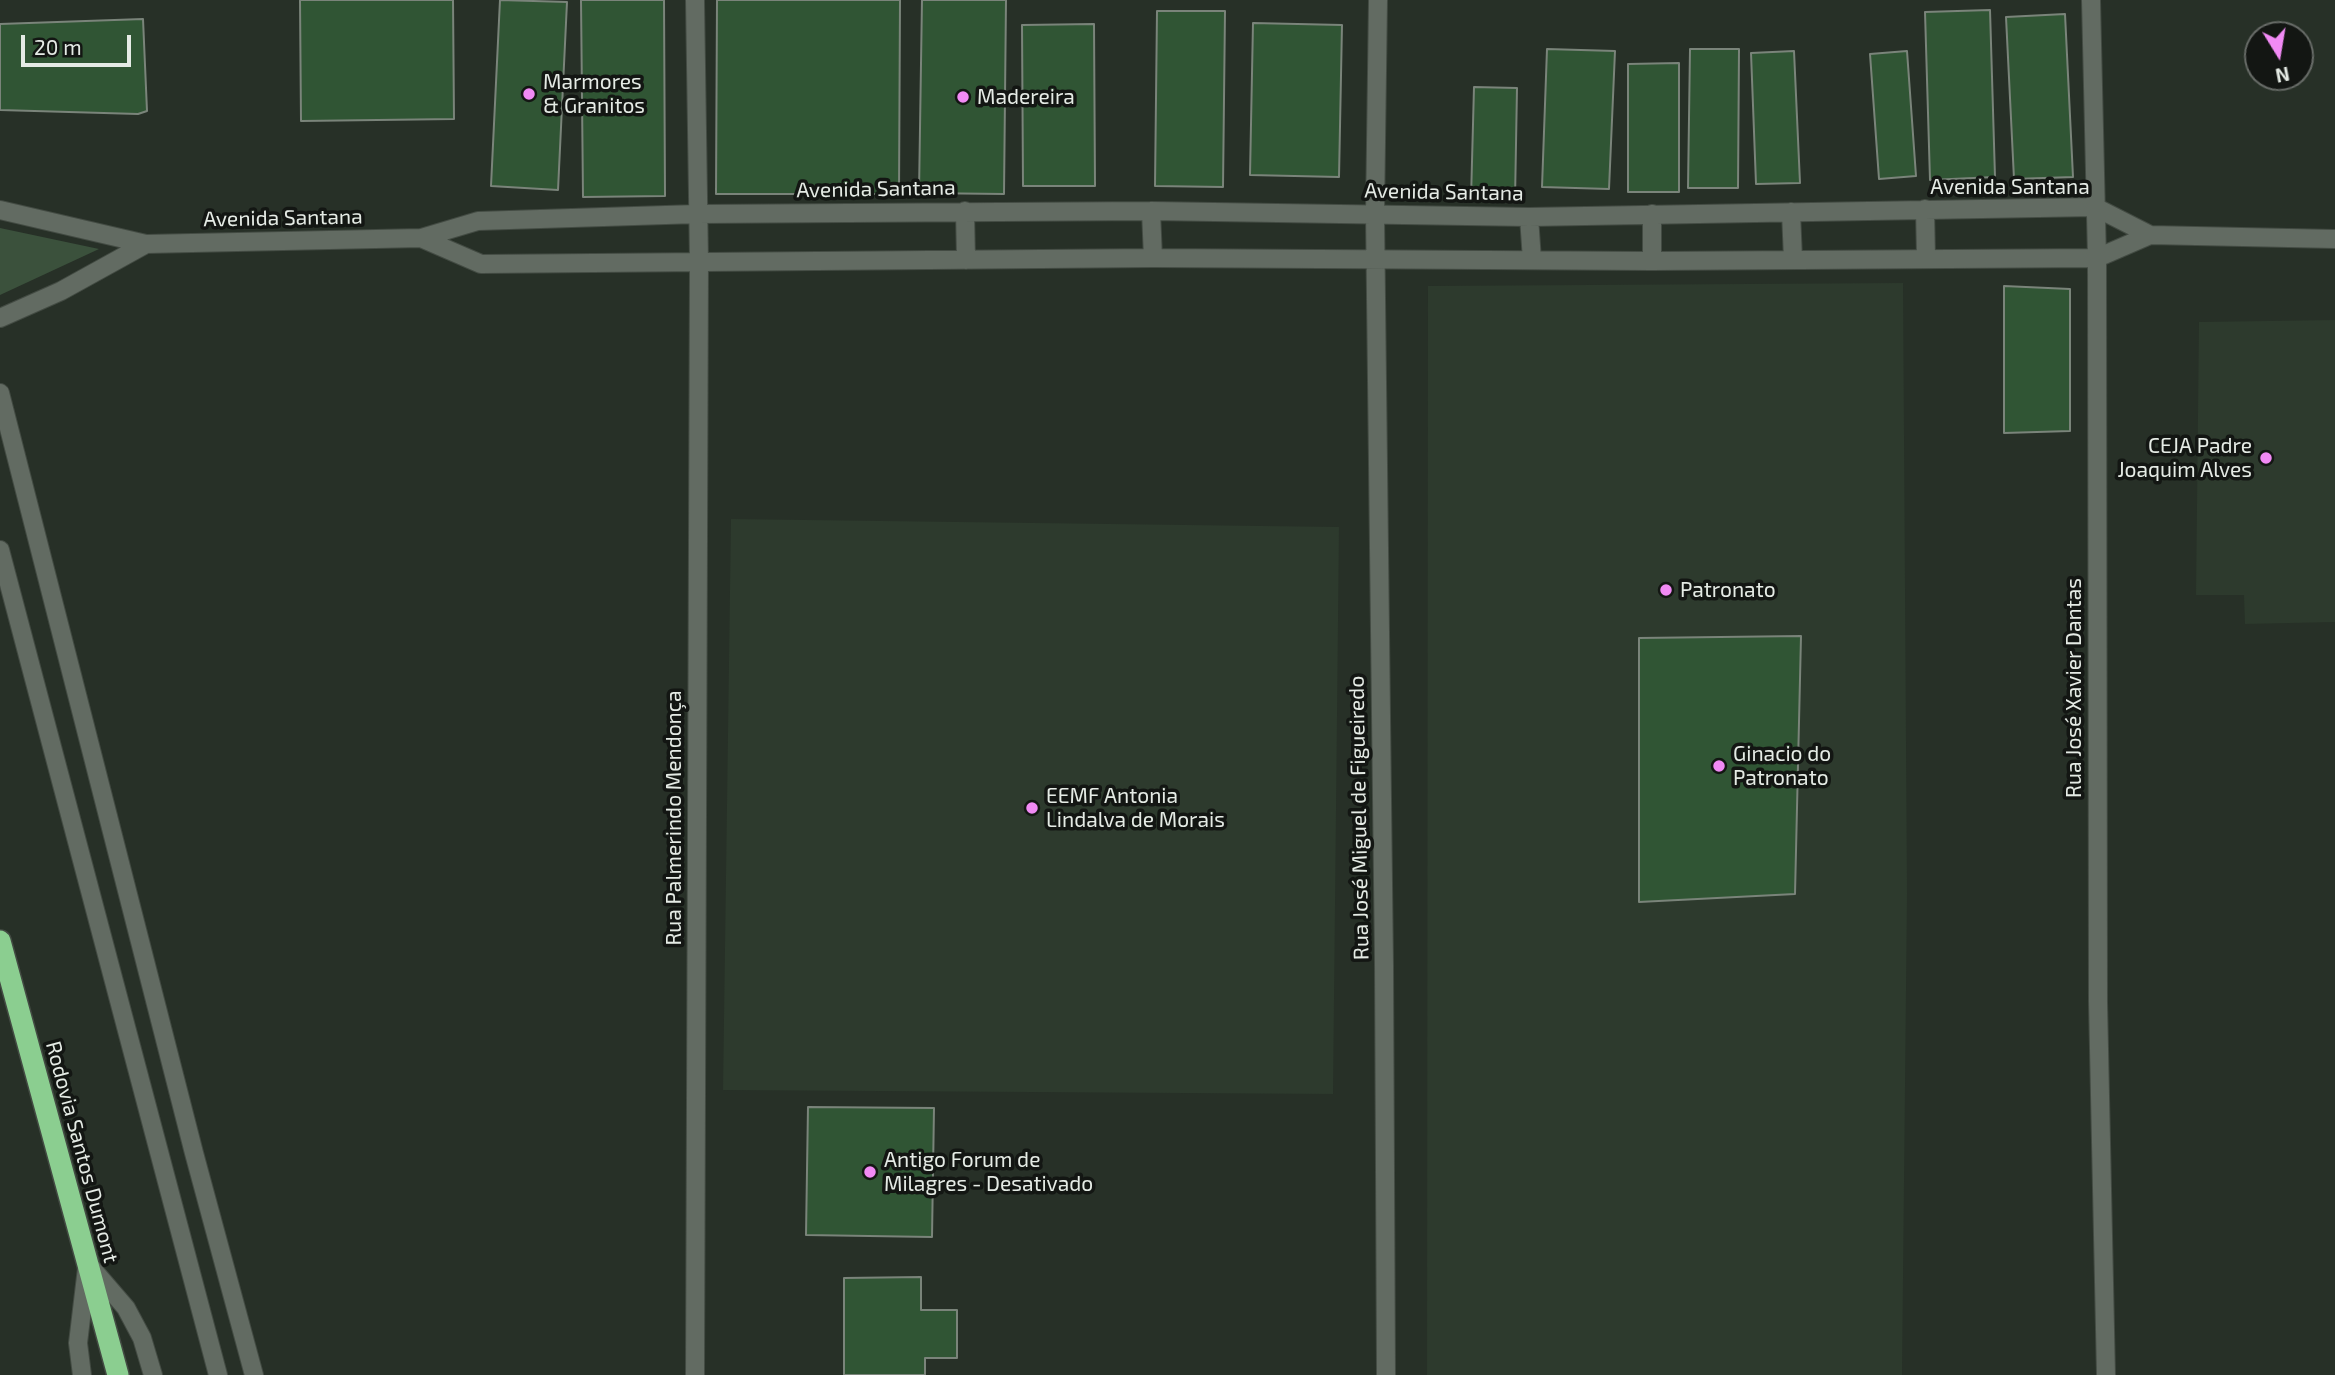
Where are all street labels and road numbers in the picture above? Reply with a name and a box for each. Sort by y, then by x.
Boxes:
street label: Avenida Santana [1930,174,2090,200]
street label: Avenida Santana [796,175,956,203]
street label: Avenida Santana [1364,178,1524,206]
street label: Avenida Santana [203,204,363,232]
street label: Rua José Xavier Dantas [2061,578,2087,798]
street label: Rua José Miguel de Figueiredo [1344,676,1374,960]
street label: Rua Palmerindo Mendonça [661,690,687,946]
street label: Rodovia Santos Dumont [40,1038,124,1266]

